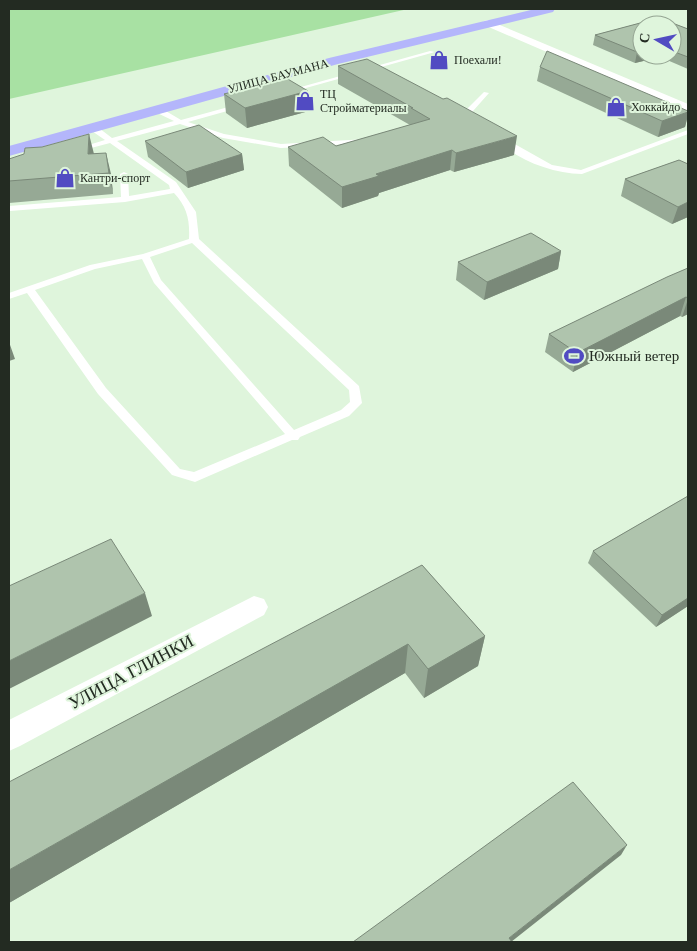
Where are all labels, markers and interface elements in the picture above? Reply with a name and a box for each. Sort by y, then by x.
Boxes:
north arrow [632,15,682,65]
text: С [636,32,653,44]
shop icon: Поехали! [428,49,450,71]
place label: Поехали! [454,53,502,67]
street label: УЛИЦА БАУМАНА [226,56,330,96]
place label: ТЦ Стройматериалы [320,87,407,115]
shop icon: ТЦ Стройматериалы [294,90,316,112]
shop icon: Хоккайдо [605,96,627,118]
place label: Хоккайдо [631,100,680,114]
shop icon: Кантри-спорт [54,167,76,189]
place label: Кантри-спорт [80,171,151,185]
sports icon: Южный ветер [563,345,585,367]
place label: Южный ветер [589,348,679,364]
street label: УЛИЦА ГЛИНКИ [65,631,197,713]

